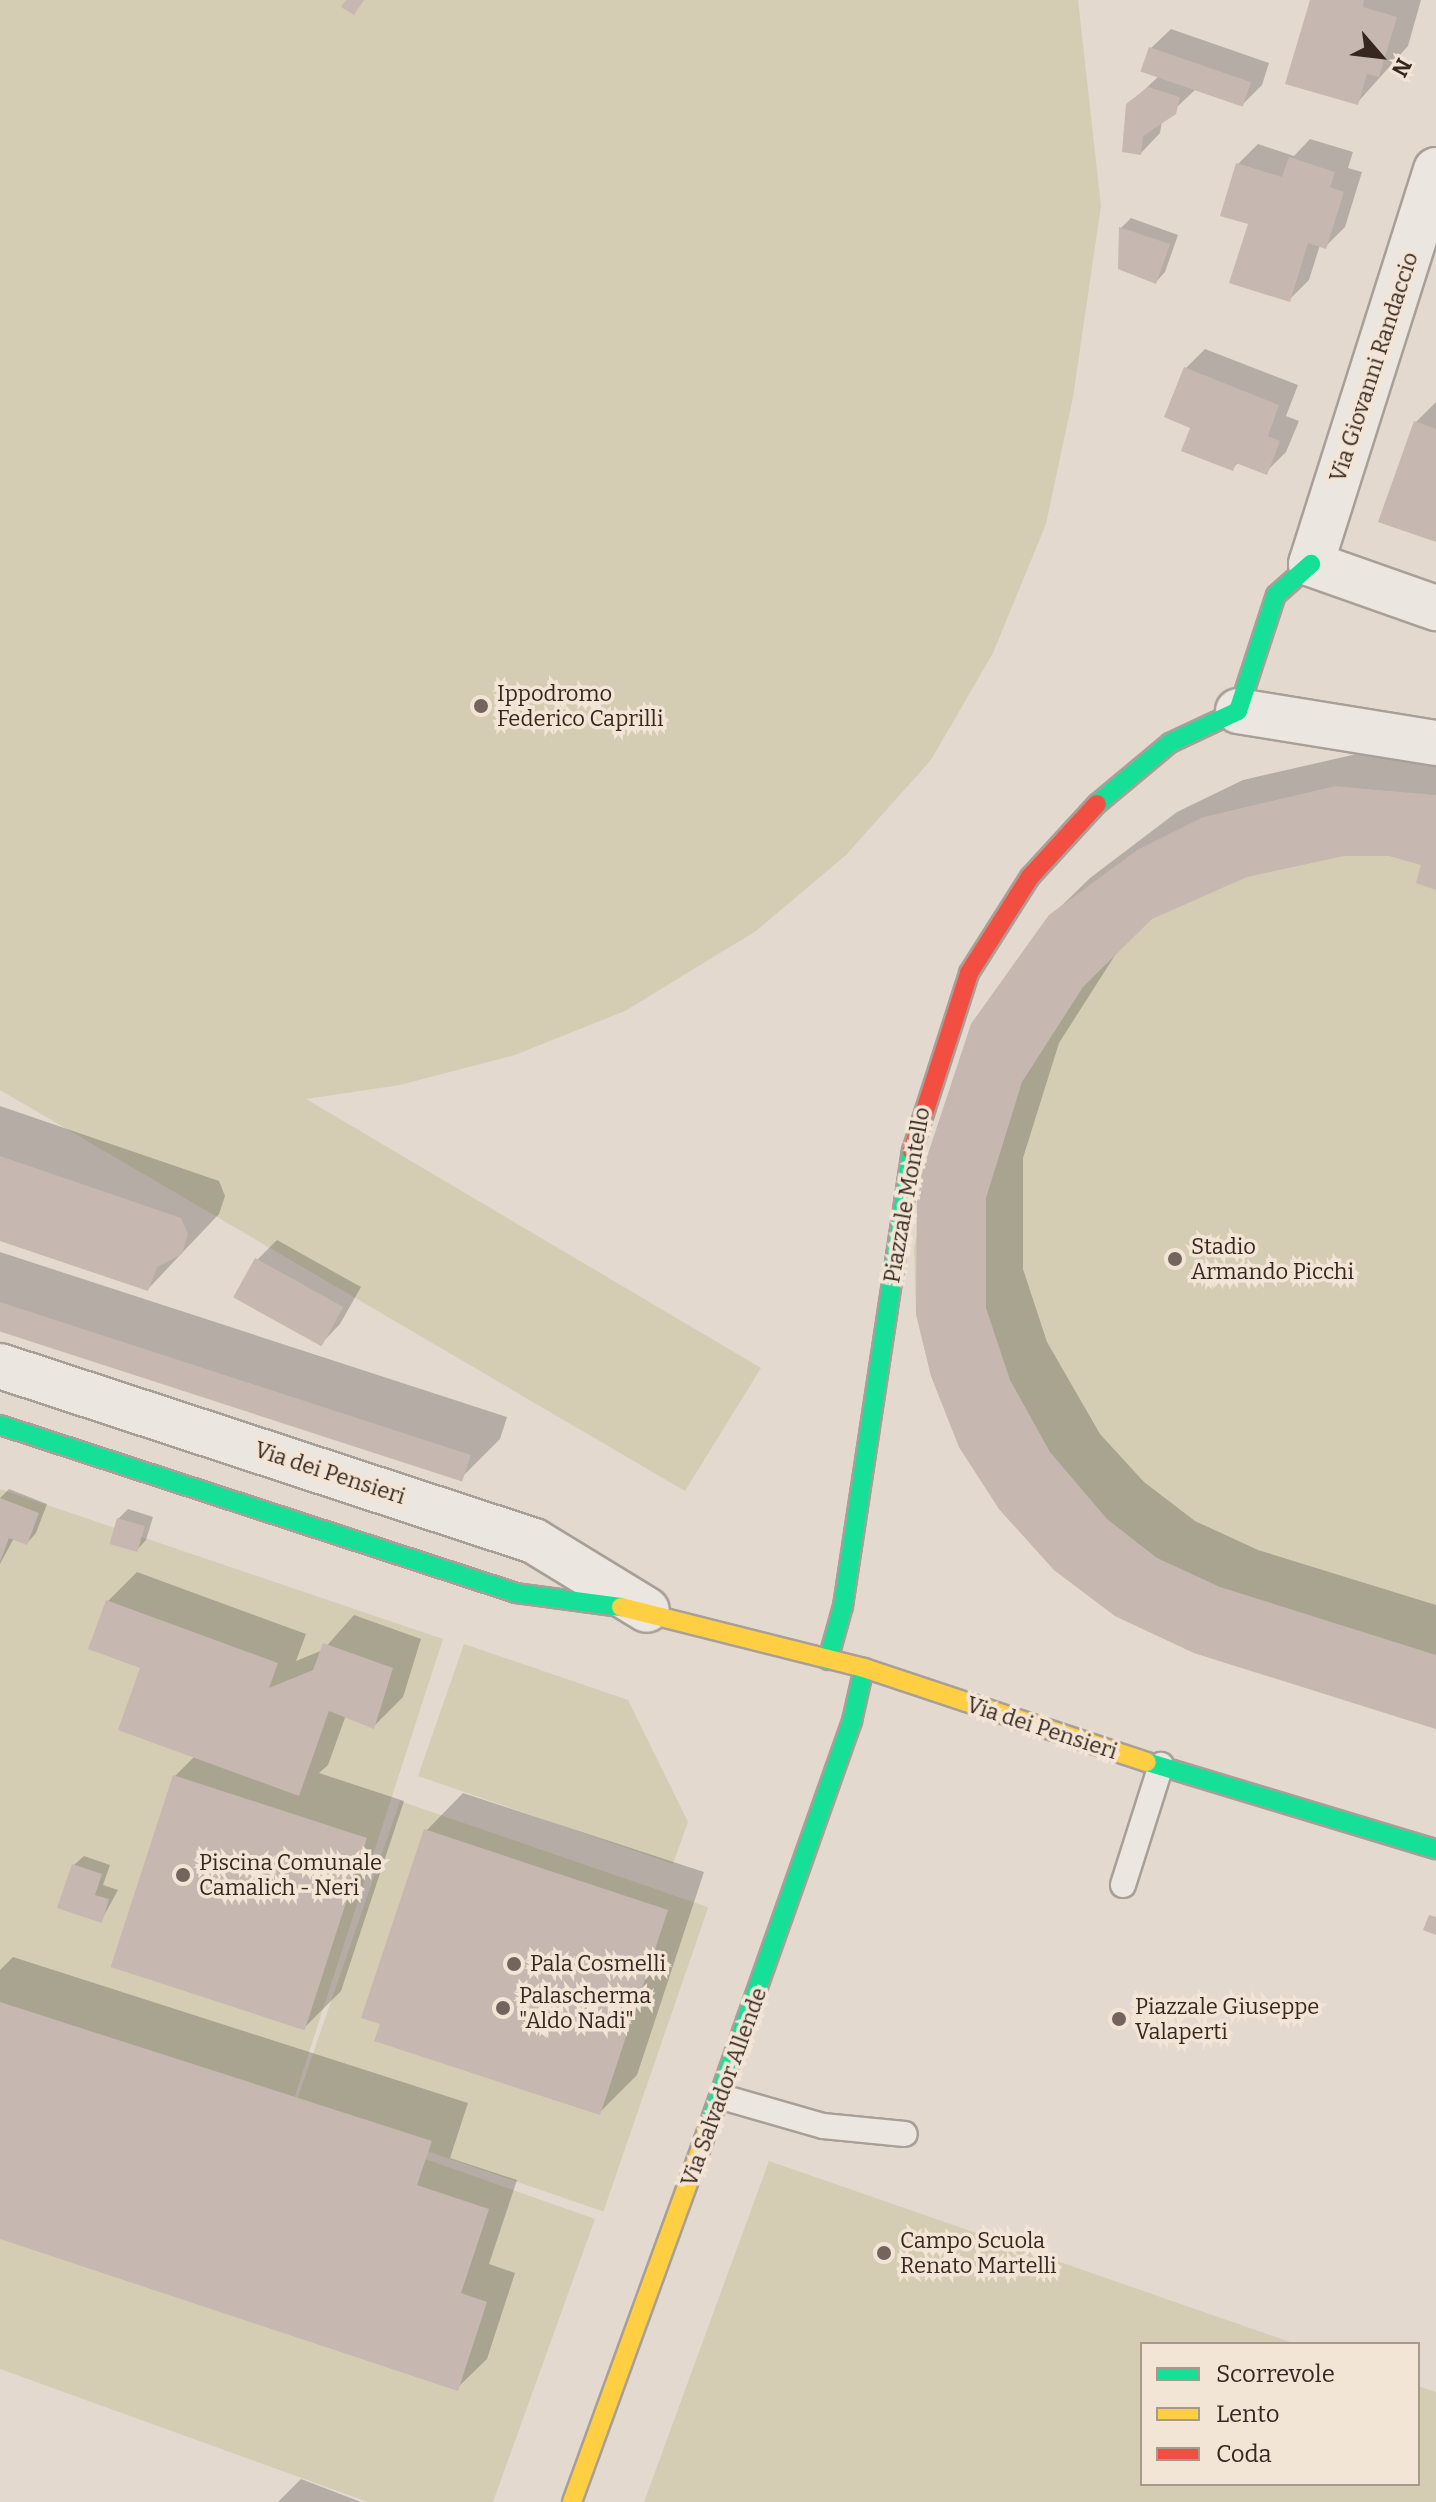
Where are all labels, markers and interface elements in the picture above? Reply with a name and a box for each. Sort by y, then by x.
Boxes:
north arrow [1340,16,1420,96]
text: N [1386,54,1418,81]
street label: Via Giovanni Randaccio [1324,249,1424,485]
place label: Ippodromo Federico Caprilli [497,680,663,732]
marker: Ippodromo Federico Caprilli [472,697,490,715]
street label: Piazzale Montello [879,1105,935,1285]
place label: Stadio Armando Picchi [1191,1233,1354,1284]
marker: Stadio Armando Picchi [1166,1250,1184,1268]
street label: Via dei Pensieri [251,1436,409,1510]
street label: Via dei Pensieri [963,1691,1121,1765]
place label: Piscina Comunale Camalich - Neri [199,1849,382,1900]
marker: Piscina Comunale Camalich - Neri [174,1866,192,1884]
place label: Pala Cosmelli [530,1951,666,1977]
marker: Pala Cosmelli [505,1955,523,1973]
place label: Palascherma "Aldo Nadi" [519,1982,651,2034]
street label: Via Salvador Allende [676,1984,772,2190]
place label: Piazzale Giuseppe Valaperti [1135,1993,1319,2044]
marker: Palascherma "Aldo Nadi" [494,1999,512,2017]
marker: Piazzale Giuseppe Valaperti [1110,2010,1128,2028]
place label: Campo Scuola Renato Martelli [900,2227,1057,2278]
marker: Campo Scuola Renato Martelli [875,2244,893,2262]
legend [1140,2342,1420,2486]
text: Scorrevole [1216,2360,1335,2388]
text: Lento [1216,2400,1279,2428]
text: Coda [1216,2440,1272,2468]

